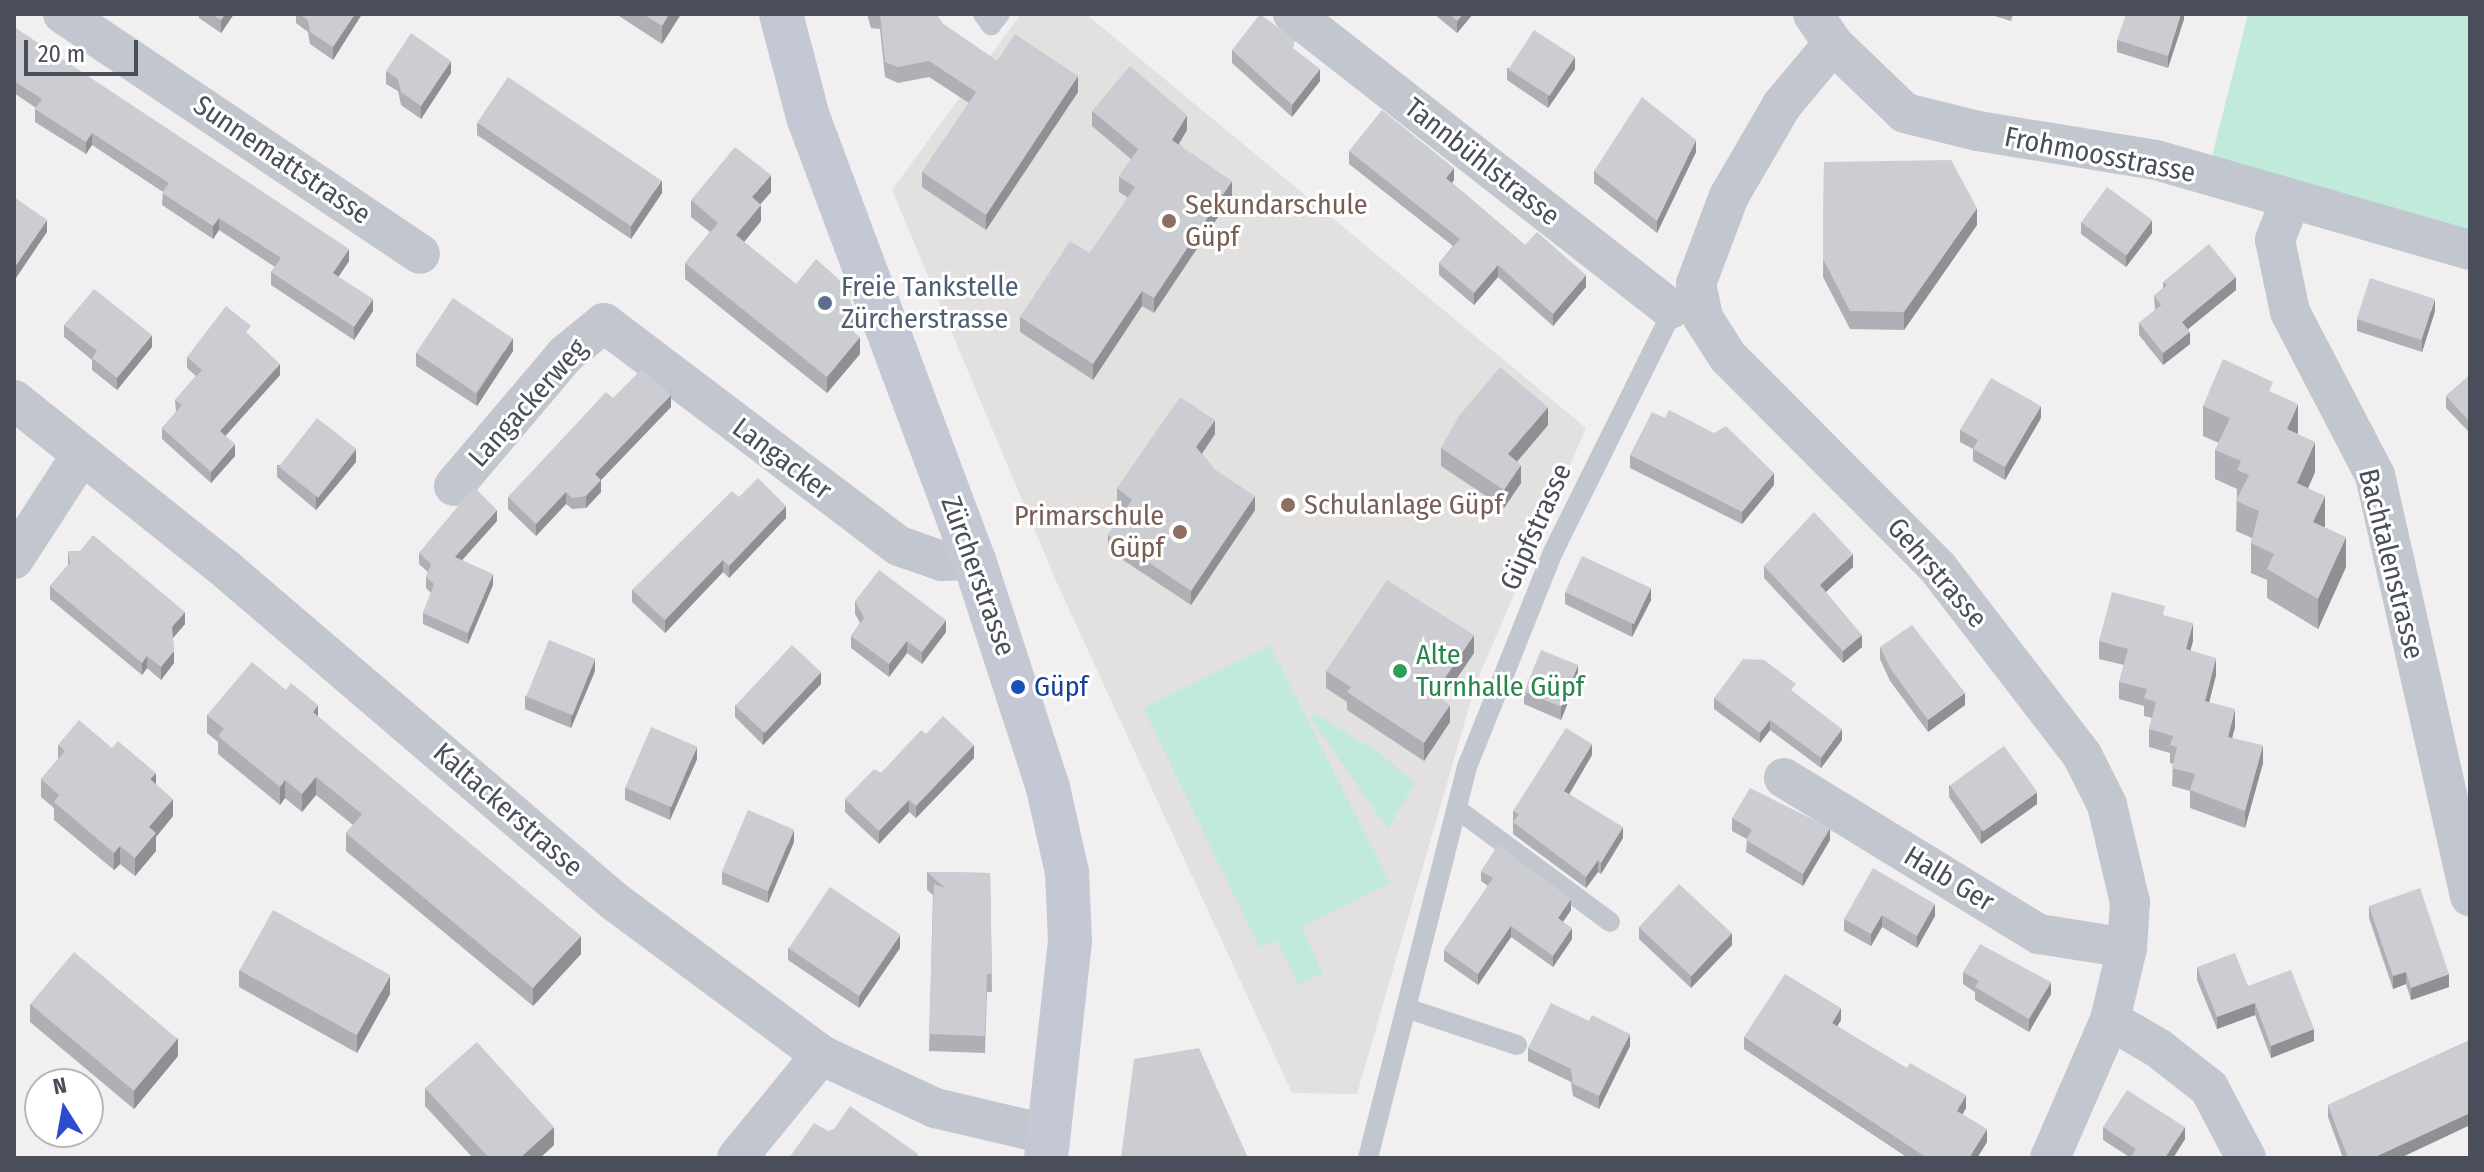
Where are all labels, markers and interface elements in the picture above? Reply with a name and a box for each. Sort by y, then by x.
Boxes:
scale bar [28,24,142,74]
text: 20 m [38,40,85,68]
street label: Sunnemattstrasse [187,88,377,232]
street label: Tannbühlstrasse [1398,91,1566,233]
street label: Frohmoosstrasse [2002,120,2198,190]
place label: Sekundarschule Güpf [1185,188,1368,254]
marker: Sekundarschule Güpf [1160,212,1178,230]
place label: Freie Tankstelle Zürcherstrasse [841,270,1019,336]
marker: Freie Tankstelle Zürcherstrasse [816,294,834,312]
street label: Langackerweg [462,332,594,474]
street label: Langacker [726,411,838,507]
street label: Güpfstrasse [1493,458,1579,596]
street label: Bachtalenstrasse [2351,465,2431,663]
place label: Schulanlage Güpf [1304,488,1503,522]
street label: Zürcherstrasse [934,492,1022,660]
marker: Schulanlage Güpf [1279,496,1297,514]
place label: Primarschule Güpf [1014,499,1164,565]
street label: Gehrstrasse [1880,511,1994,635]
marker: Primarschule Güpf [1171,523,1189,541]
place label: Alte Turnhalle Güpf [1416,638,1584,704]
marker: Alte Turnhalle Güpf [1391,662,1409,680]
place label: Güpf [1034,670,1088,704]
marker: Güpf [1009,678,1027,696]
street label: Kaltackerstrasse [426,736,590,884]
street label: Halb Ger [1898,839,2000,919]
north arrow [24,1068,104,1148]
text: N [51,1071,69,1100]

